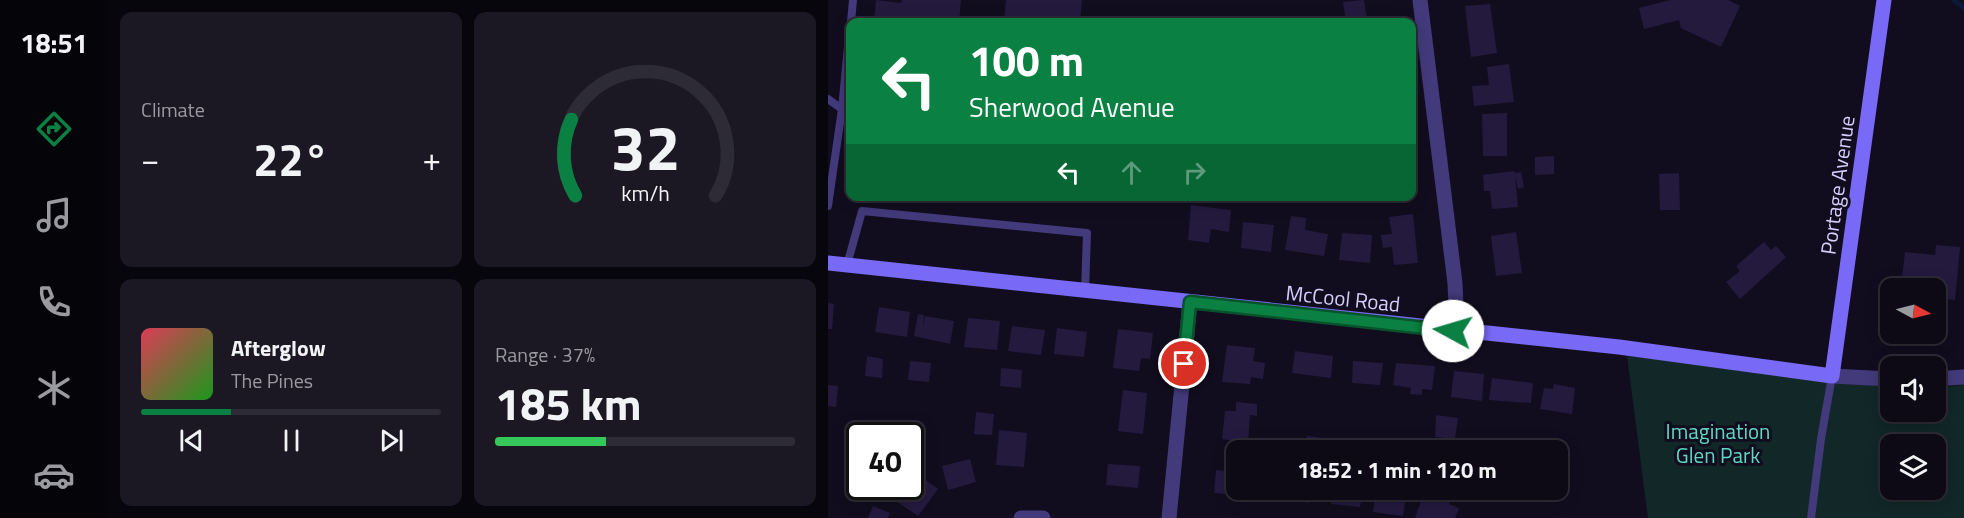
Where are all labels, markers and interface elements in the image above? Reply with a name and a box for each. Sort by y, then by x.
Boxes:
text: 18:51 [20,22,88,63]
text: 100 m [969,28,1084,92]
icon: left [870,42,948,120]
text: Sherwood Avenue [969,86,1175,127]
text: Climate [141,94,205,125]
text: 32 [610,99,680,194]
icon: directions [33,108,75,150]
street label: Portage Avenue [1811,113,1863,257]
text: 22° [253,125,329,193]
text: − [141,134,159,184]
text: + [423,134,441,184]
icon: left [1052,156,1085,189]
icon: ahead [1115,156,1148,189]
icon: right [1178,156,1211,189]
text: km/h [621,178,669,210]
icon: music [33,194,75,236]
street label: McCool Road [1284,276,1402,320]
north arrow [1880,278,1946,344]
map controls [1880,278,1946,500]
icon: phone [33,281,75,323]
position arrow [1421,299,1485,363]
text: Afterglow [231,331,326,365]
pin [1158,338,1209,389]
text: Range · 37% [495,339,595,370]
icon: arrive [1167,347,1200,380]
button: sound [1880,356,1946,422]
text: The Pines [231,365,313,396]
icon: climate [33,367,75,409]
text: 185 km [495,369,641,437]
park label: Imagination Glen Park [1666,415,1770,471]
speed limit sign: 40 [846,422,924,500]
icon: previous [175,424,208,457]
icon: pause [275,424,308,457]
icon: next [375,424,408,457]
button: layers [1880,434,1946,500]
text: 18:52 · 1 min · 120 m [1297,453,1497,487]
icon: car [33,454,75,496]

